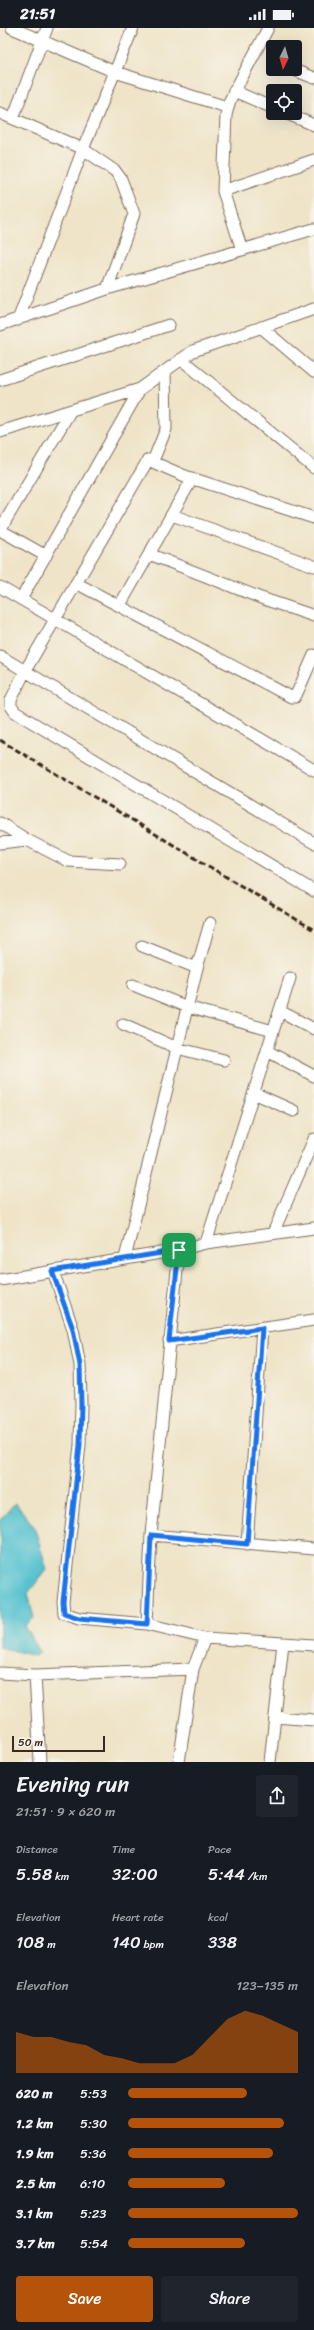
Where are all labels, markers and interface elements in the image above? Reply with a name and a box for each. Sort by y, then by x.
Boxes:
text: 21:51 [20,1,55,27]
north arrow [266,40,302,76]
map controls [266,40,302,120]
button: locate [266,84,302,120]
pin [162,1233,196,1267]
icon: arrive [168,1239,190,1261]
text: 50 m [18,1733,43,1752]
scale bar [12,1734,105,1753]
text: Evening run [16,1765,129,1804]
button: share [256,1775,298,1817]
text: 21:51 · 9 × 620 m [16,1800,115,1823]
text: Distance [16,1840,58,1859]
text: Time [112,1840,135,1859]
text: Pace [208,1840,231,1859]
text: 5.58 [16,1859,52,1889]
text: 32:00 [112,1859,158,1889]
text: 5:44 [208,1859,245,1889]
text: km [52,1867,69,1886]
text: /km [245,1867,267,1886]
text: Elevation [16,1908,61,1927]
text: Heart rate [112,1908,164,1927]
text: kcal [208,1908,228,1927]
text: 108 [16,1927,44,1957]
text: 140 [112,1927,141,1957]
text: 338 [208,1927,237,1957]
text: m [44,1935,56,1954]
text: bpm [141,1935,164,1954]
text: Elevation [16,1974,69,1997]
text: 123–135 m [236,1974,298,1997]
text: 620 m [16,2082,52,2105]
text: 5:53 [80,2082,107,2105]
text: 1.2 km [16,2112,53,2135]
text: 5:30 [80,2112,107,2135]
text: 1.9 km [16,2142,54,2165]
text: 5:36 [80,2142,106,2165]
text: 2.5 km [16,2172,56,2195]
text: 6:10 [80,2172,105,2195]
text: 3.1 km [16,2202,53,2225]
text: 5:23 [80,2202,107,2225]
text: 3.7 km [16,2232,55,2255]
text: 5:54 [80,2232,108,2255]
button: Save [16,2276,153,2322]
button: Share [161,2276,298,2322]

